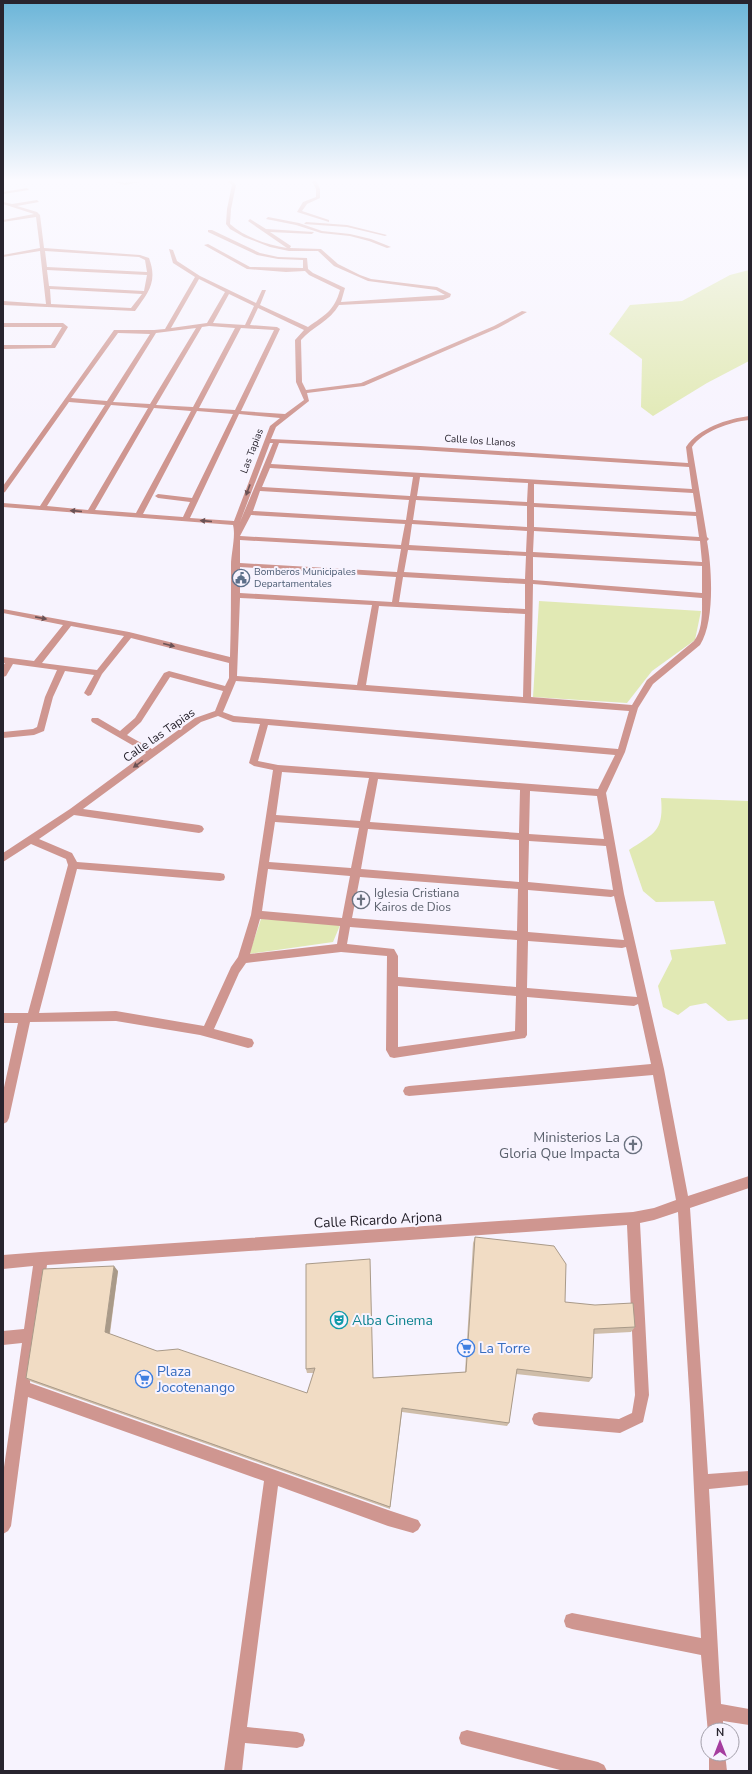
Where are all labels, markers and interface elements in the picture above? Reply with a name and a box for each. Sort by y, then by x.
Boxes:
street label: Las Tapias [237,426,267,475]
street label: Calle los Llanos [444,432,516,450]
one-way arrow [244,485,250,497]
one-way arrow [70,507,82,514]
one-way arrow [200,518,212,525]
place label: Bomberos Municipales Departamentales [254,565,356,591]
public building icon: Bomberos Municipales Departamentales [231,568,251,588]
one-way arrow [35,615,47,621]
one-way arrow [162,642,175,648]
street label: Calle las Tapias [120,704,198,766]
one-way arrow [133,760,143,768]
place label: Iglesia Cristiana Kairos de Dios [374,885,459,915]
church icon: Iglesia Cristiana Kairos de Dios [351,890,371,910]
place label: Ministerios La Gloria Que Impacta [499,1128,620,1163]
church icon: Ministerios La Gloria Que Impacta [623,1135,643,1155]
street label: Calle Ricardo Arjona [313,1207,443,1233]
theatre icon: Alba Cinema [329,1310,349,1330]
place label: Alba Cinema [352,1311,433,1330]
supermarket icon: La Torre [456,1338,476,1358]
place label: La Torre [479,1339,530,1358]
place label: Plaza Jocotenango [156,1362,235,1397]
supermarket icon: Plaza Jocotenango [134,1369,154,1389]
north arrow [700,1722,740,1762]
text: N [716,1725,724,1740]

